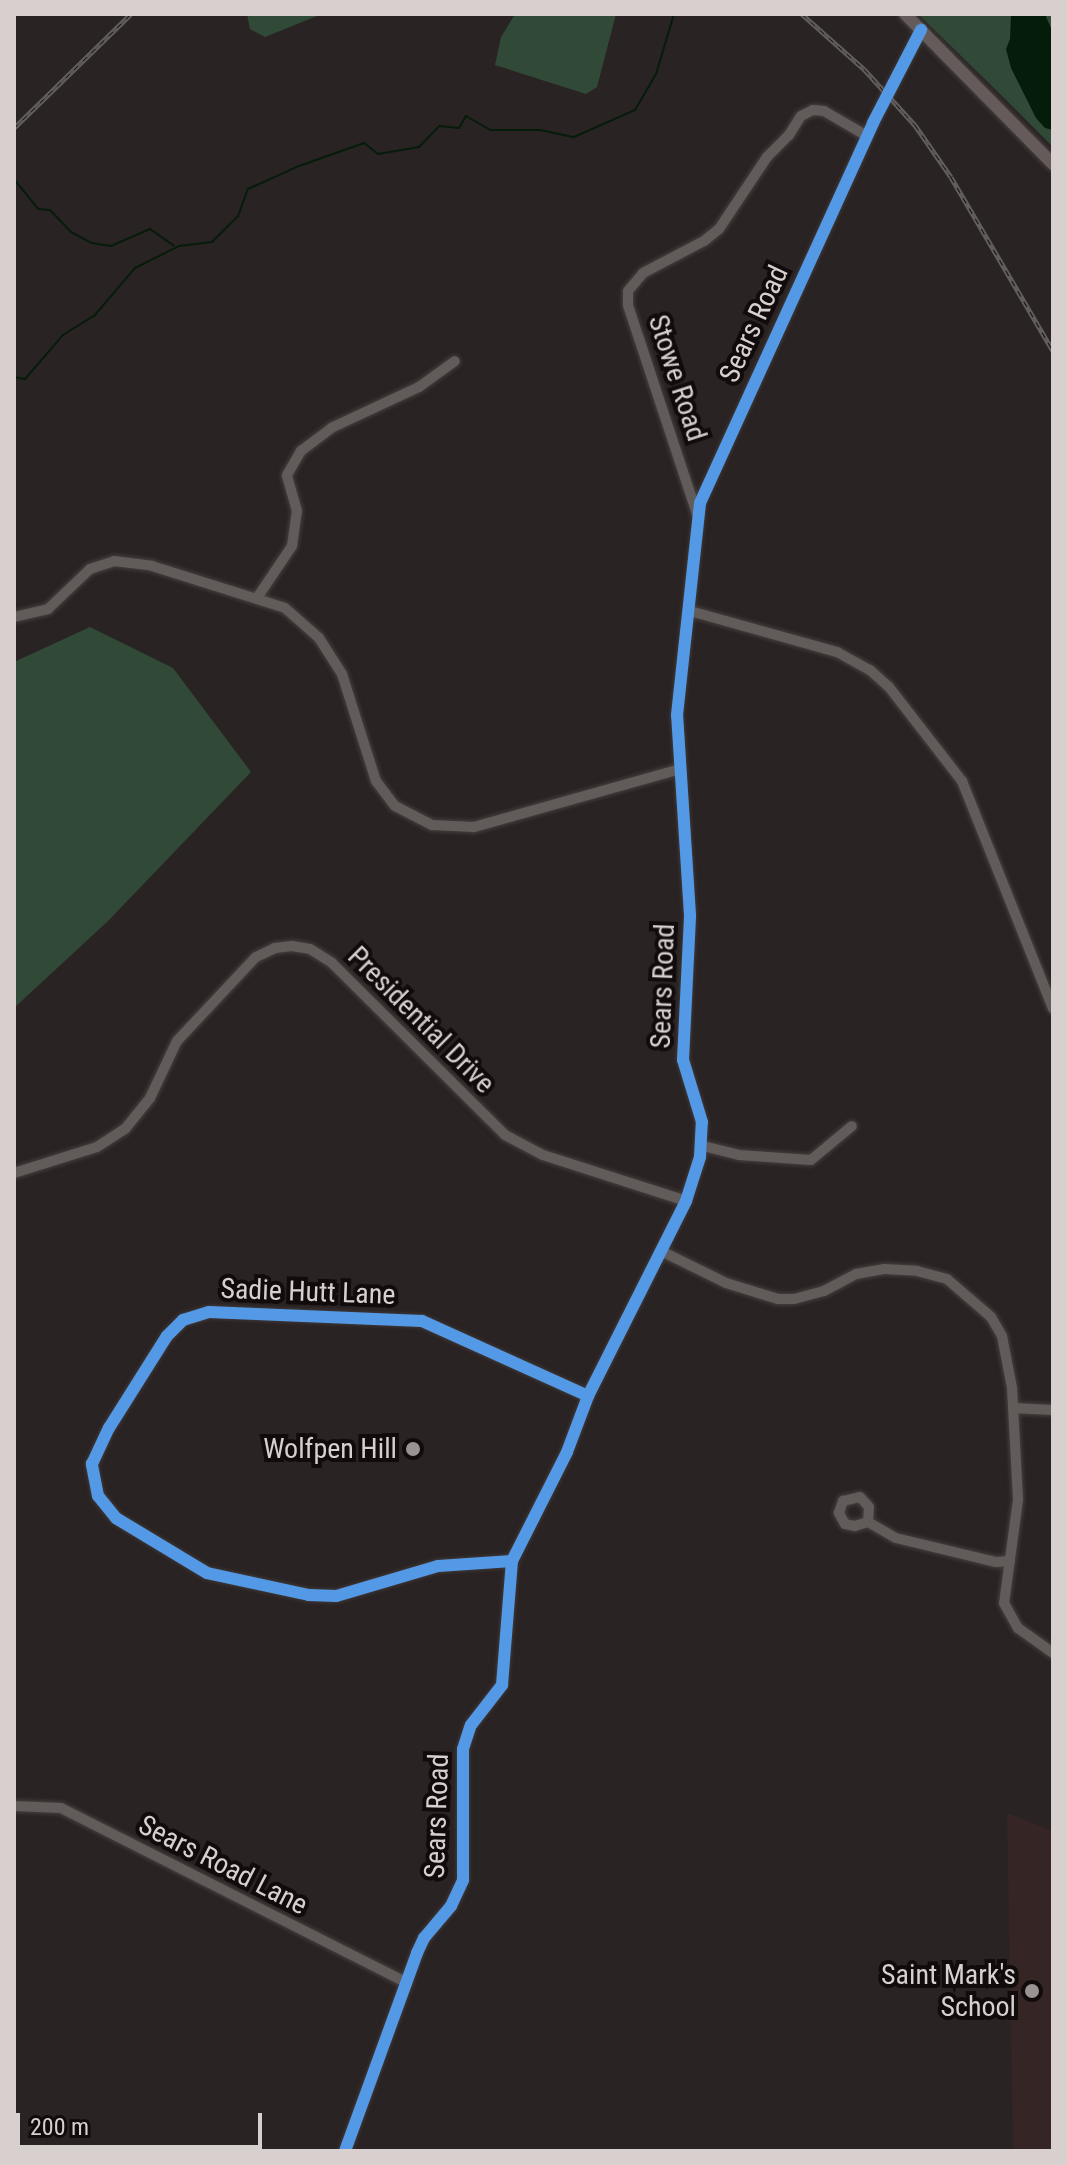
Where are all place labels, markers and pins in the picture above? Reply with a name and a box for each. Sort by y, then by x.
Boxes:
place label: Wolfpen Hill [263,1432,397,1466]
marker: Wolfpen Hill [404,1440,422,1458]
place label: Saint Mark's School [881,1958,1016,2024]
marker: Saint Mark's School [1023,1982,1041,2000]

